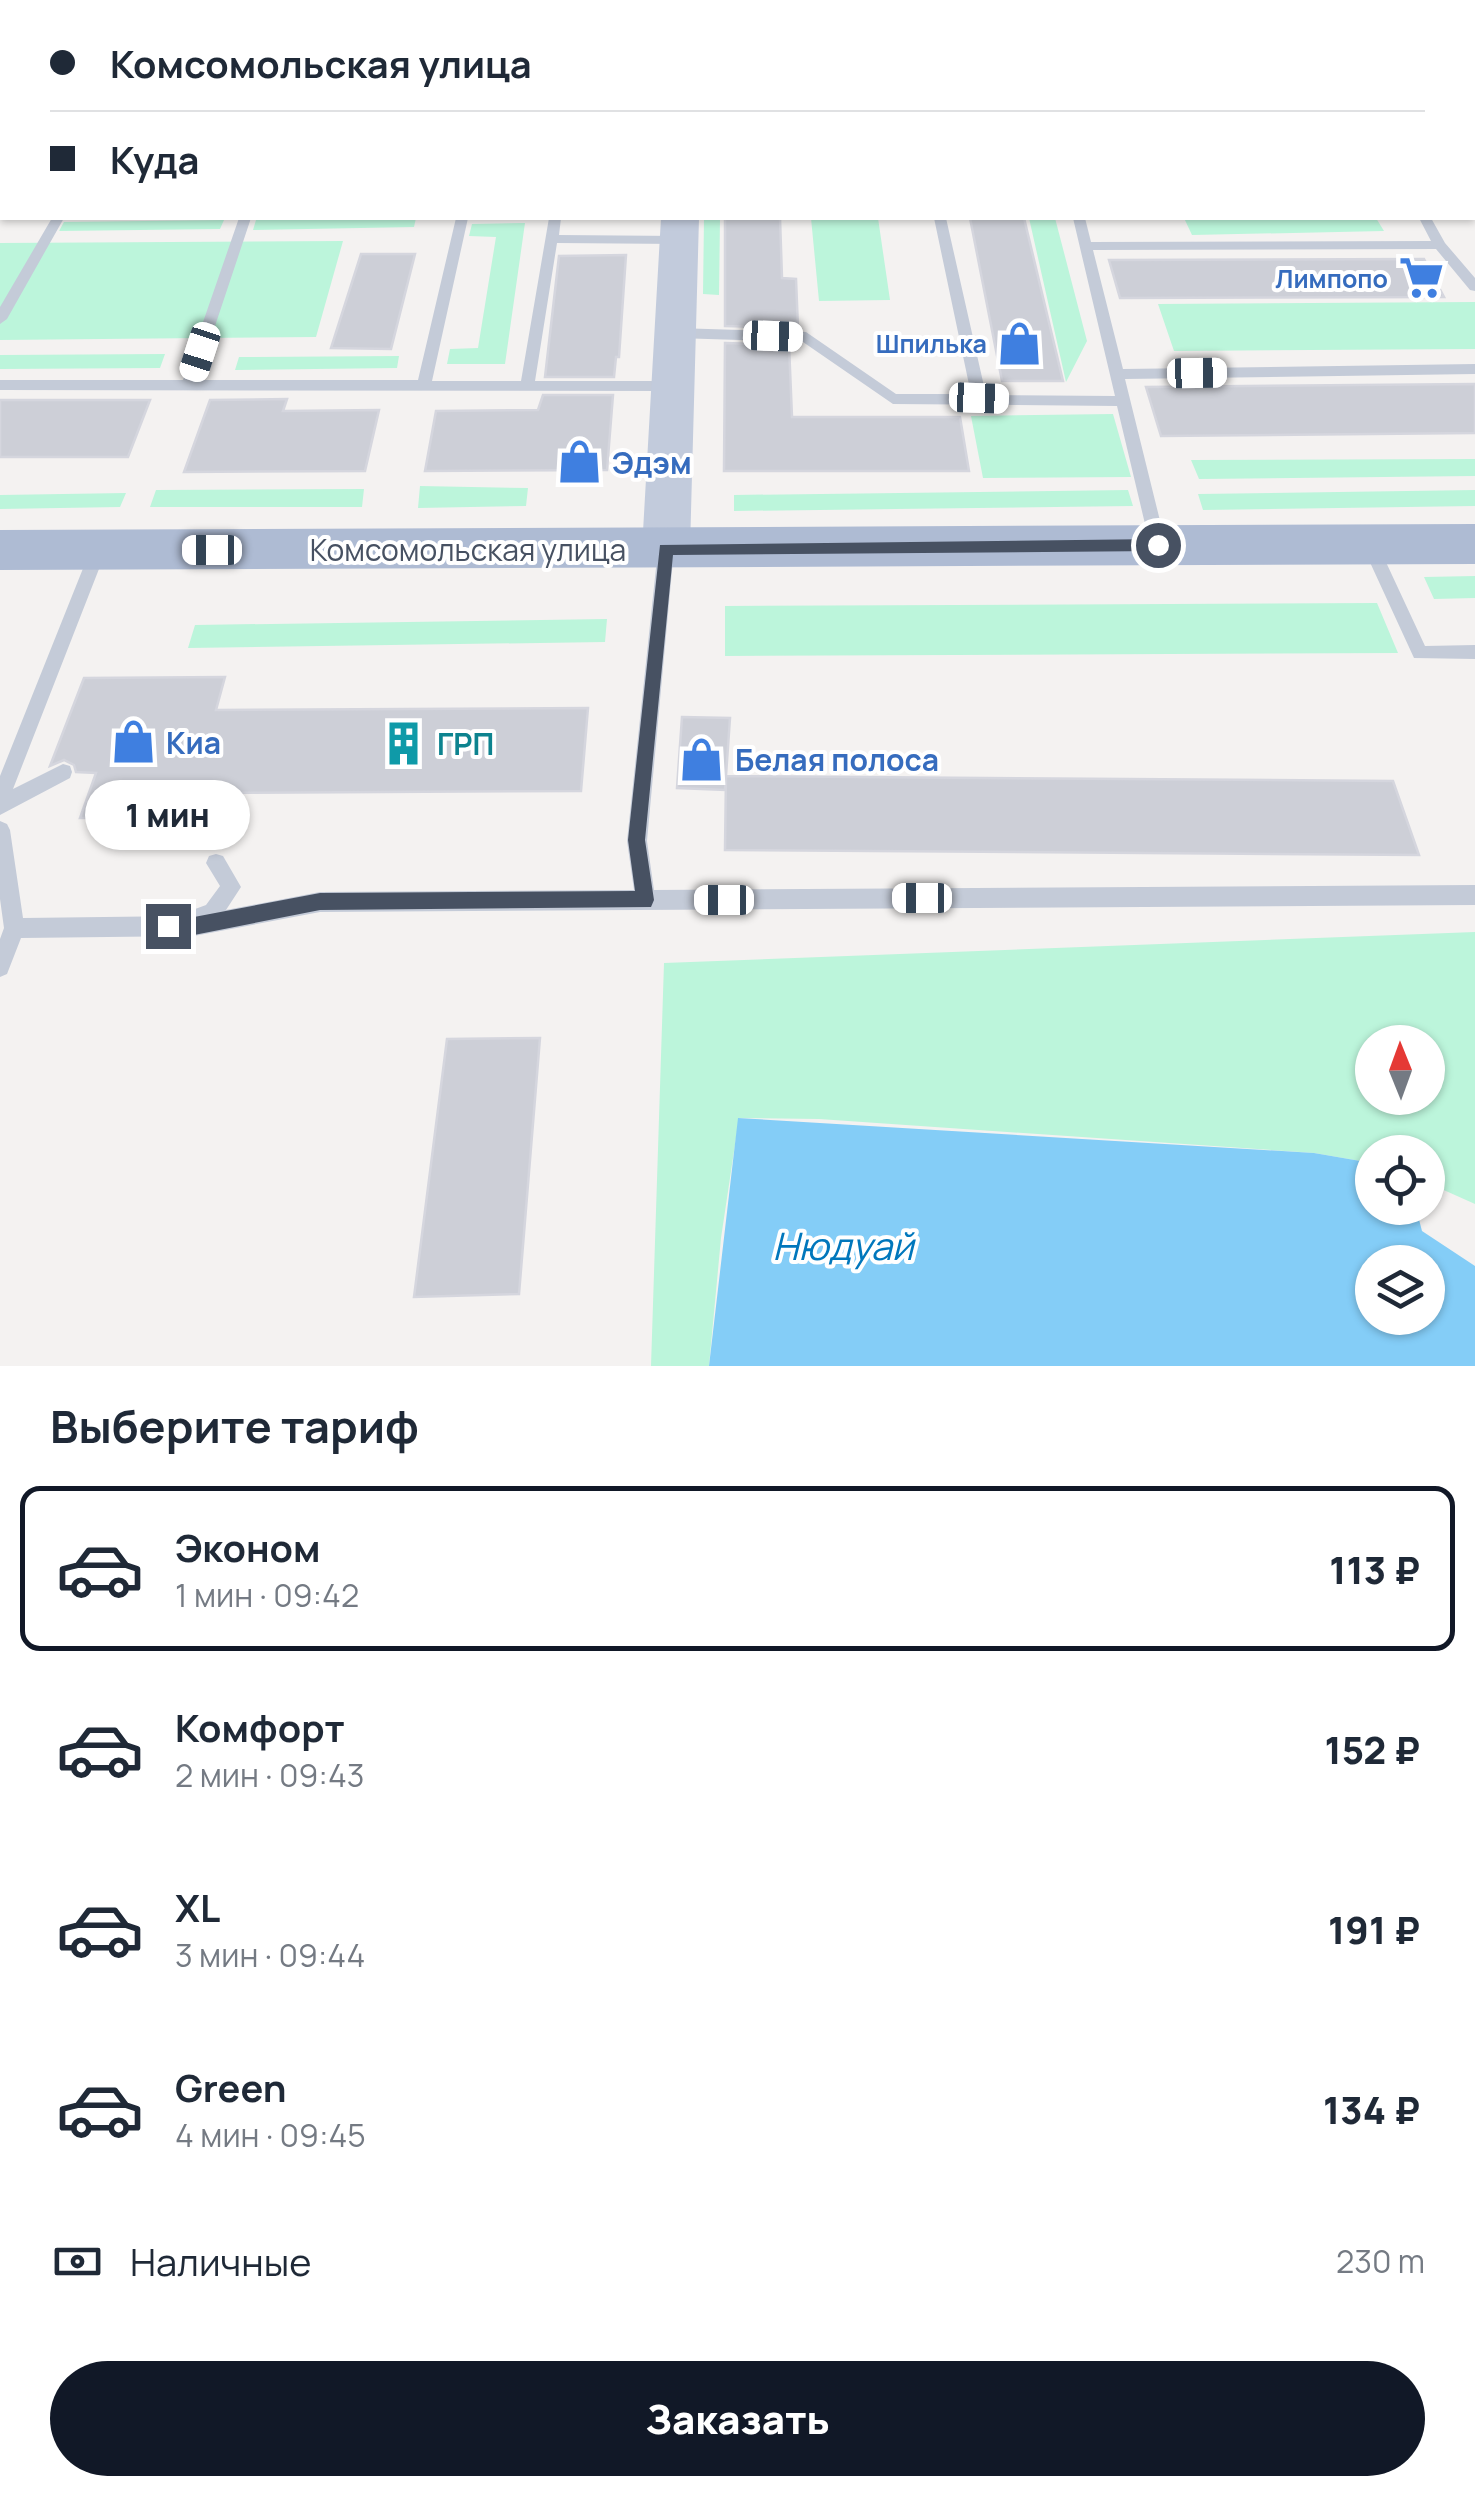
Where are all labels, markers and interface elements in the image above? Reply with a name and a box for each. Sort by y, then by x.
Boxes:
text: Комсомольская улица [110,37,532,89]
text: Куда [110,133,199,185]
supermarket icon: Лимпопо [1397,254,1445,302]
place label: Лимпопо [1275,261,1388,296]
car [176,319,224,385]
shop icon: Шпилька [996,319,1044,367]
car [742,320,804,352]
place label: Шпилька [876,326,987,361]
car [1167,357,1227,389]
car [948,382,1010,414]
shop icon: Эдэм [555,438,603,486]
place label: Эдэм [612,442,692,483]
route start [1136,523,1181,568]
street label: Комсомольская улица [310,529,626,570]
car [182,535,242,565]
shop icon: Киа [109,718,157,766]
building icon: ГРП [380,719,428,767]
place label: Киа [166,722,221,763]
place label: ГРП [437,723,494,764]
shop icon: Белая полоса [678,735,726,783]
place label: Белая полоса [735,739,939,780]
callout: 1 мин [86,781,250,851]
text: 1 мин [125,793,210,837]
car [892,883,952,913]
car [694,885,754,915]
route end [146,904,191,949]
north arrow [1355,1025,1445,1115]
map controls [1355,1025,1445,1335]
button: locate [1355,1135,1445,1225]
water label: Нюдуай [773,1219,917,1271]
button: layers [1355,1245,1445,1335]
text: Выберите тариф [50,1395,419,1457]
text: Эконом [175,1521,321,1573]
icon: car [55,1524,145,1614]
text: 113 ₽ [1329,1543,1420,1595]
text: 1 мин · 09:42 [175,1573,359,1617]
text: Комфорт [175,1701,345,1753]
icon: car [55,1704,145,1794]
text: 152 ₽ [1325,1723,1420,1775]
text: 2 мин · 09:43 [175,1753,364,1797]
text: XL [175,1881,220,1933]
icon: car [55,1884,145,1974]
text: 191 ₽ [1328,1903,1420,1955]
text: 3 мин · 09:44 [175,1933,365,1977]
text: Green [175,2061,287,2113]
icon: car [55,2064,145,2154]
text: 134 ₽ [1323,2083,1420,2135]
text: 4 мин · 09:45 [175,2113,366,2157]
icon: cash [50,2234,105,2289]
text: Наличные [130,2235,311,2287]
text: 230 m [1336,2239,1425,2283]
button: Заказать [50,2361,1425,2476]

